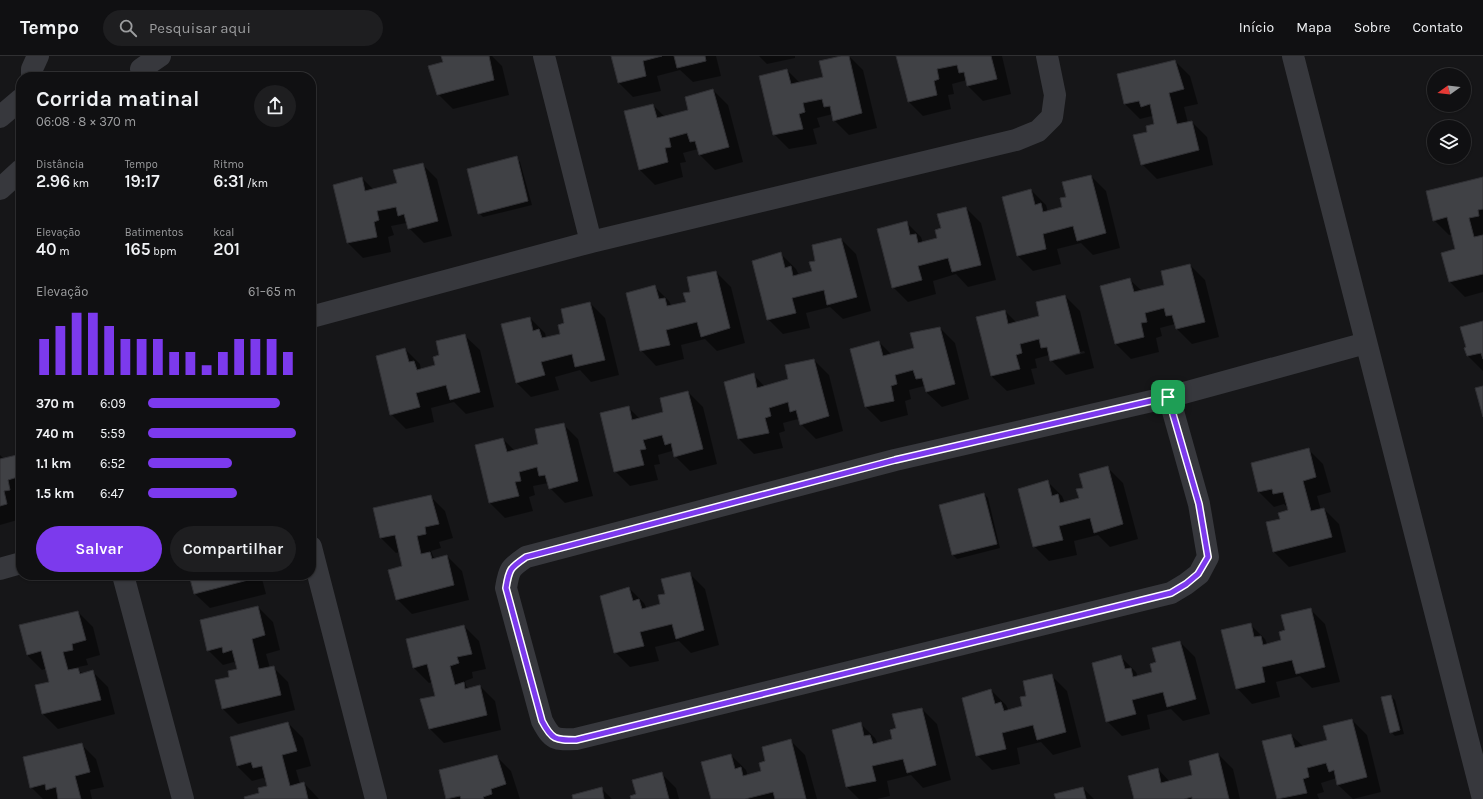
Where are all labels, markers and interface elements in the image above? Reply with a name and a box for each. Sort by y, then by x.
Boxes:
search box [103,10,383,46]
text: Tempo [20,17,79,39]
icon: search [117,17,139,39]
text: Pesquisar aqui [149,19,251,37]
text: Início [1239,19,1274,36]
text: Mapa [1296,19,1332,36]
text: Sobre [1354,19,1390,36]
text: Contato [1412,19,1463,36]
north arrow [1427,68,1471,112]
map controls [1427,68,1471,164]
button: share [254,85,296,127]
text: Corrida matinal [36,86,199,112]
text: 06:08 · 8 × 370 m [36,114,136,129]
button: layers [1427,120,1471,164]
text: Distância [36,158,84,171]
text: Tempo [125,158,158,171]
text: Ritmo [213,158,244,171]
text: 2.96 [36,171,70,191]
text: 19:17 [125,171,160,191]
text: 6:31 [213,171,244,191]
text: km [70,177,89,190]
text: /km [244,177,268,190]
text: Elevação [36,226,80,239]
text: Batimentos [125,226,183,239]
text: kcal [213,226,234,239]
text: 40 [36,239,57,259]
text: 165 [125,239,151,259]
text: 201 [213,239,240,259]
text: m [57,245,69,258]
text: bpm [151,245,176,258]
text: Elevação [36,284,88,299]
text: 61–65 m [248,284,296,299]
pin [1151,380,1185,414]
icon: arrive [1157,386,1179,408]
text: 370 m [36,396,74,411]
text: 6:09 [100,396,126,411]
text: 740 m [36,426,74,441]
text: 5:59 [100,426,125,441]
text: 1.1 km [36,456,71,471]
text: 6:52 [100,456,125,471]
text: 1.5 km [36,486,74,501]
text: 6:47 [100,486,124,501]
button: Salvar [36,526,162,572]
button: Compartilhar [170,526,296,572]

